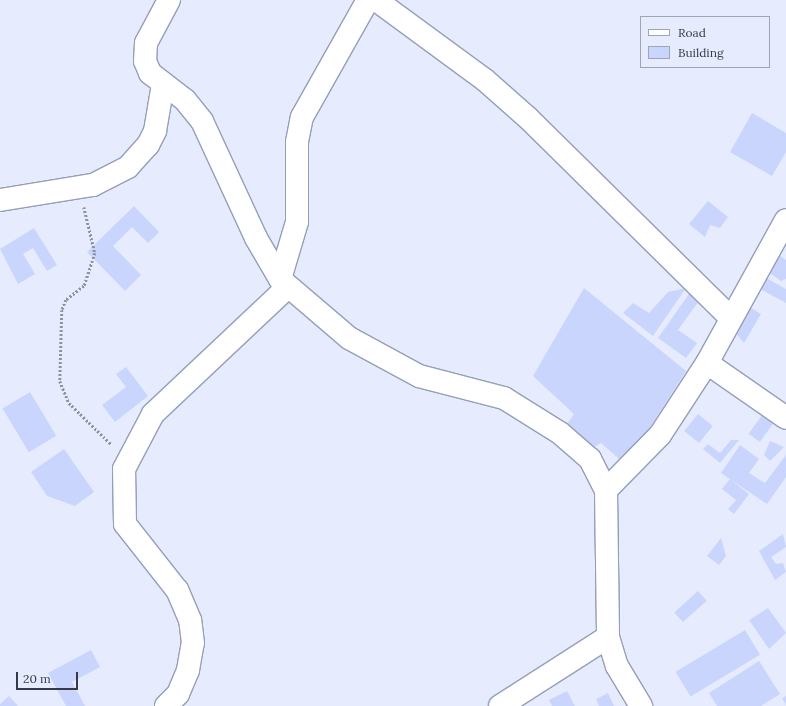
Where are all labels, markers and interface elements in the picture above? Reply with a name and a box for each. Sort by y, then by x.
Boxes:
legend [640,16,770,68]
text: Road [678,25,706,40]
text: Building [678,45,724,60]
scale bar [18,664,80,690]
text: 20 m [23,671,51,686]

